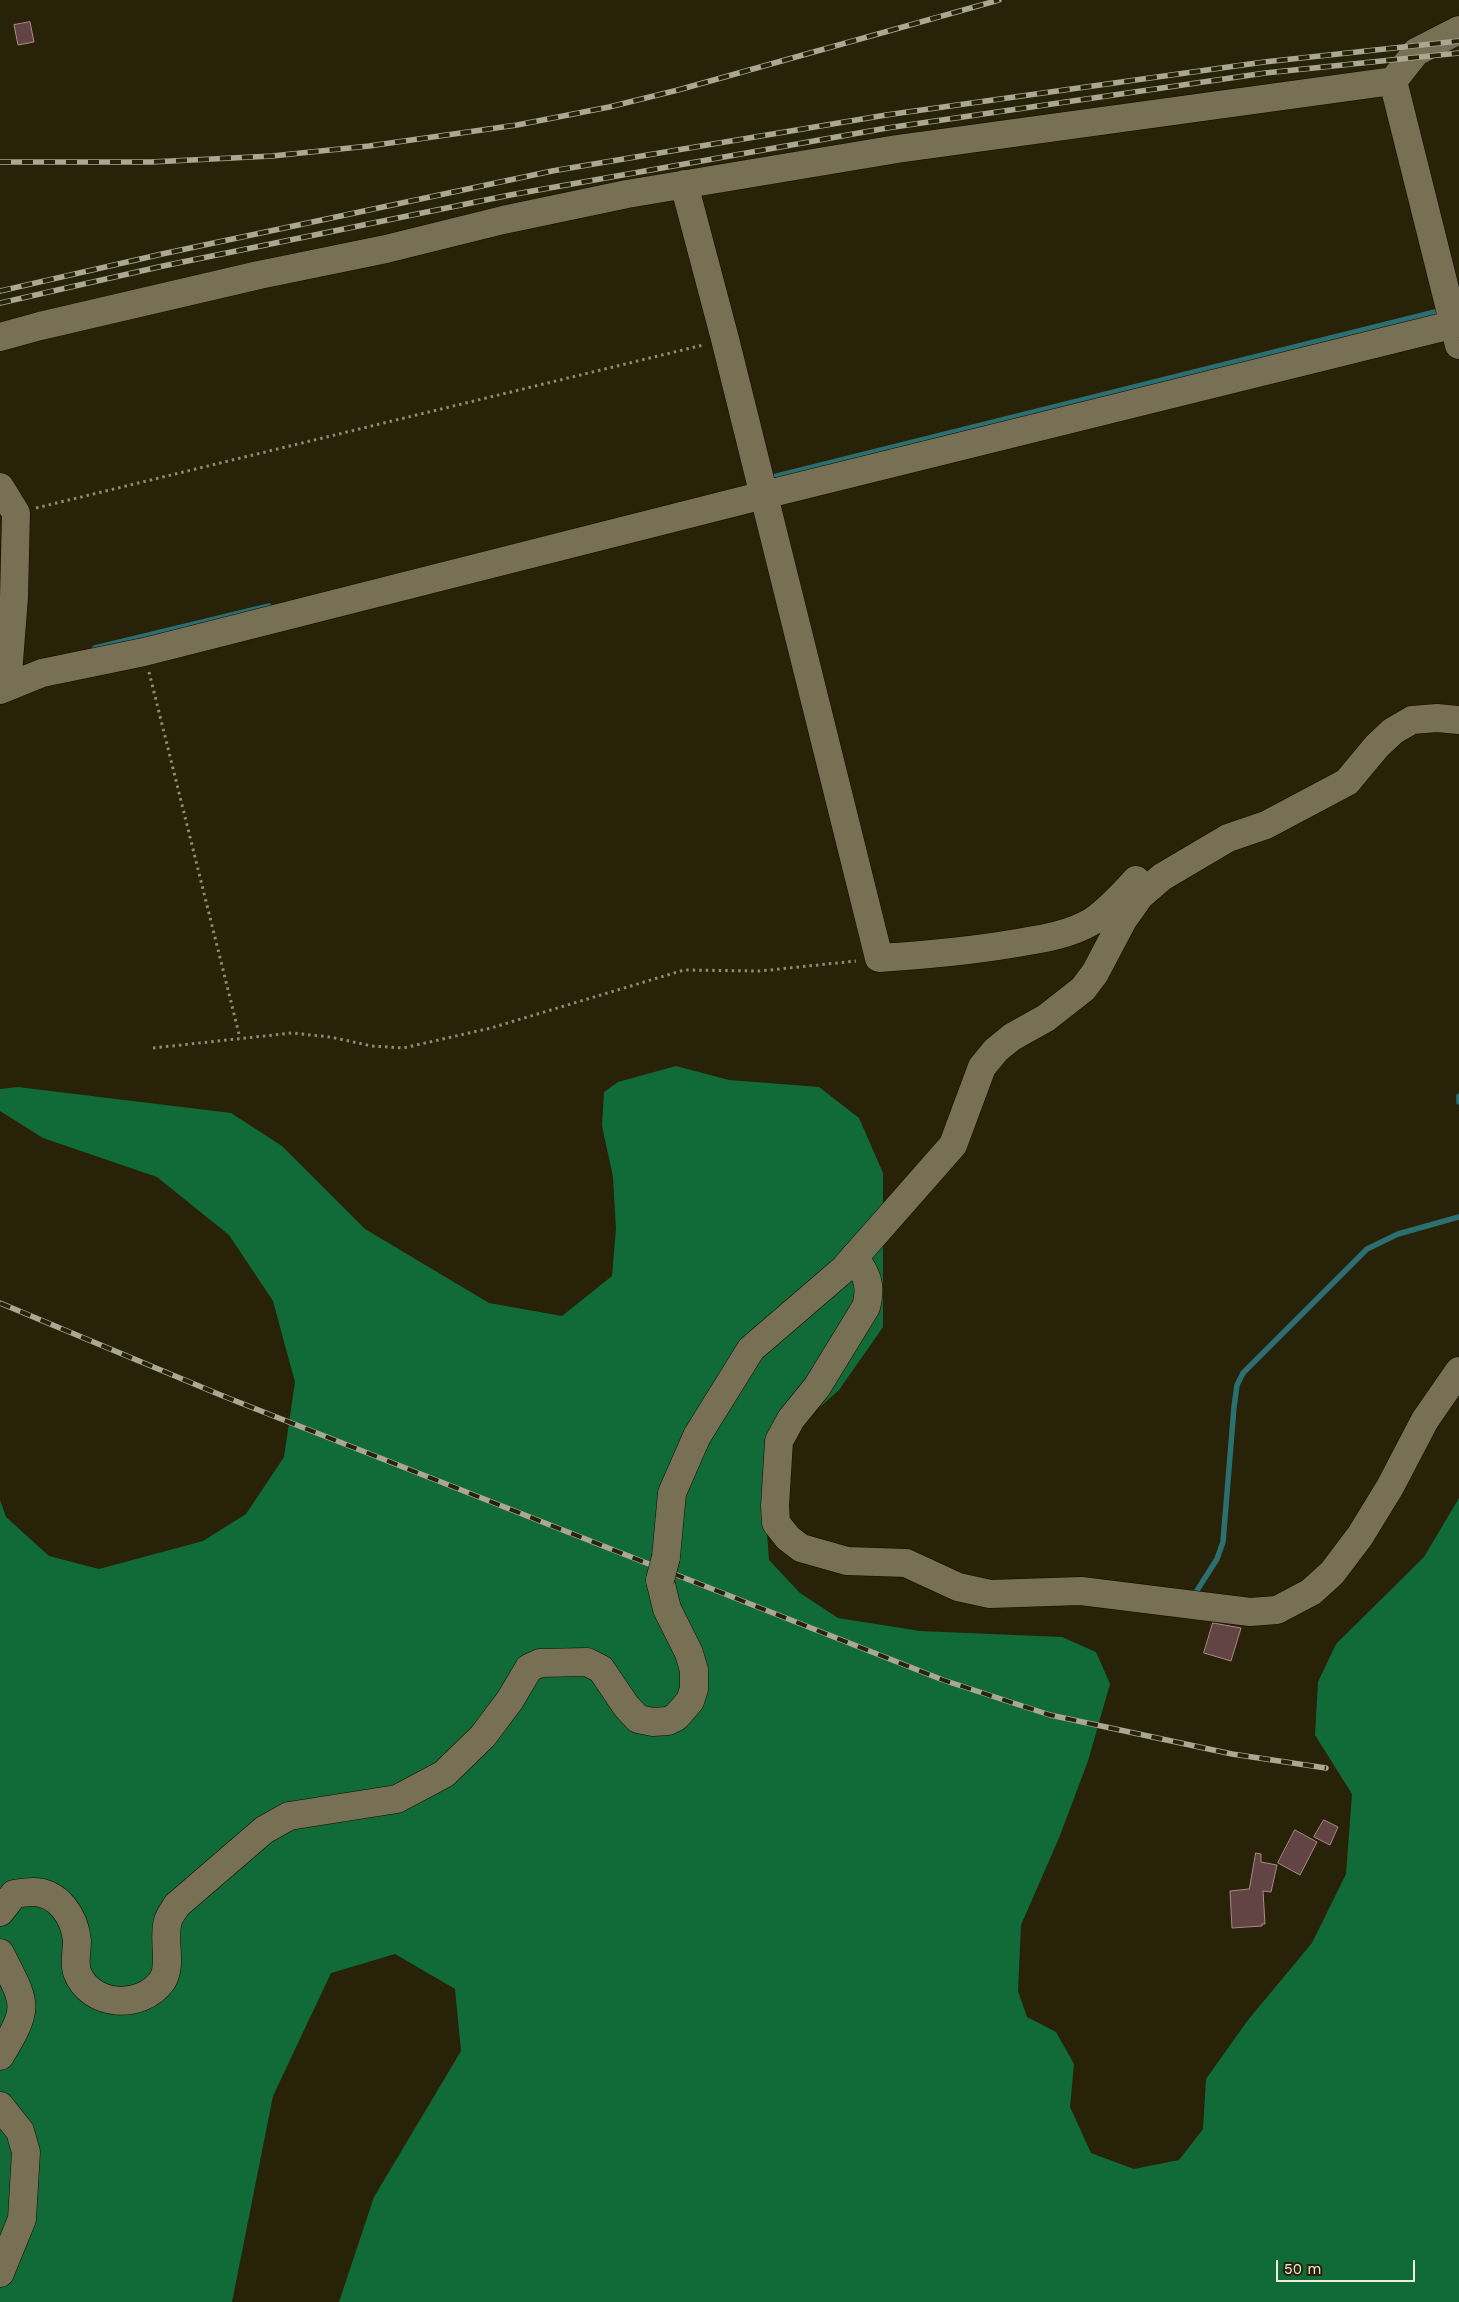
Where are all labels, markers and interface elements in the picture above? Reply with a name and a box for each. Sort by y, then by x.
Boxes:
scale bar [1279,2250,1418,2282]
text: 50 m [1284,2260,1321,2278]

